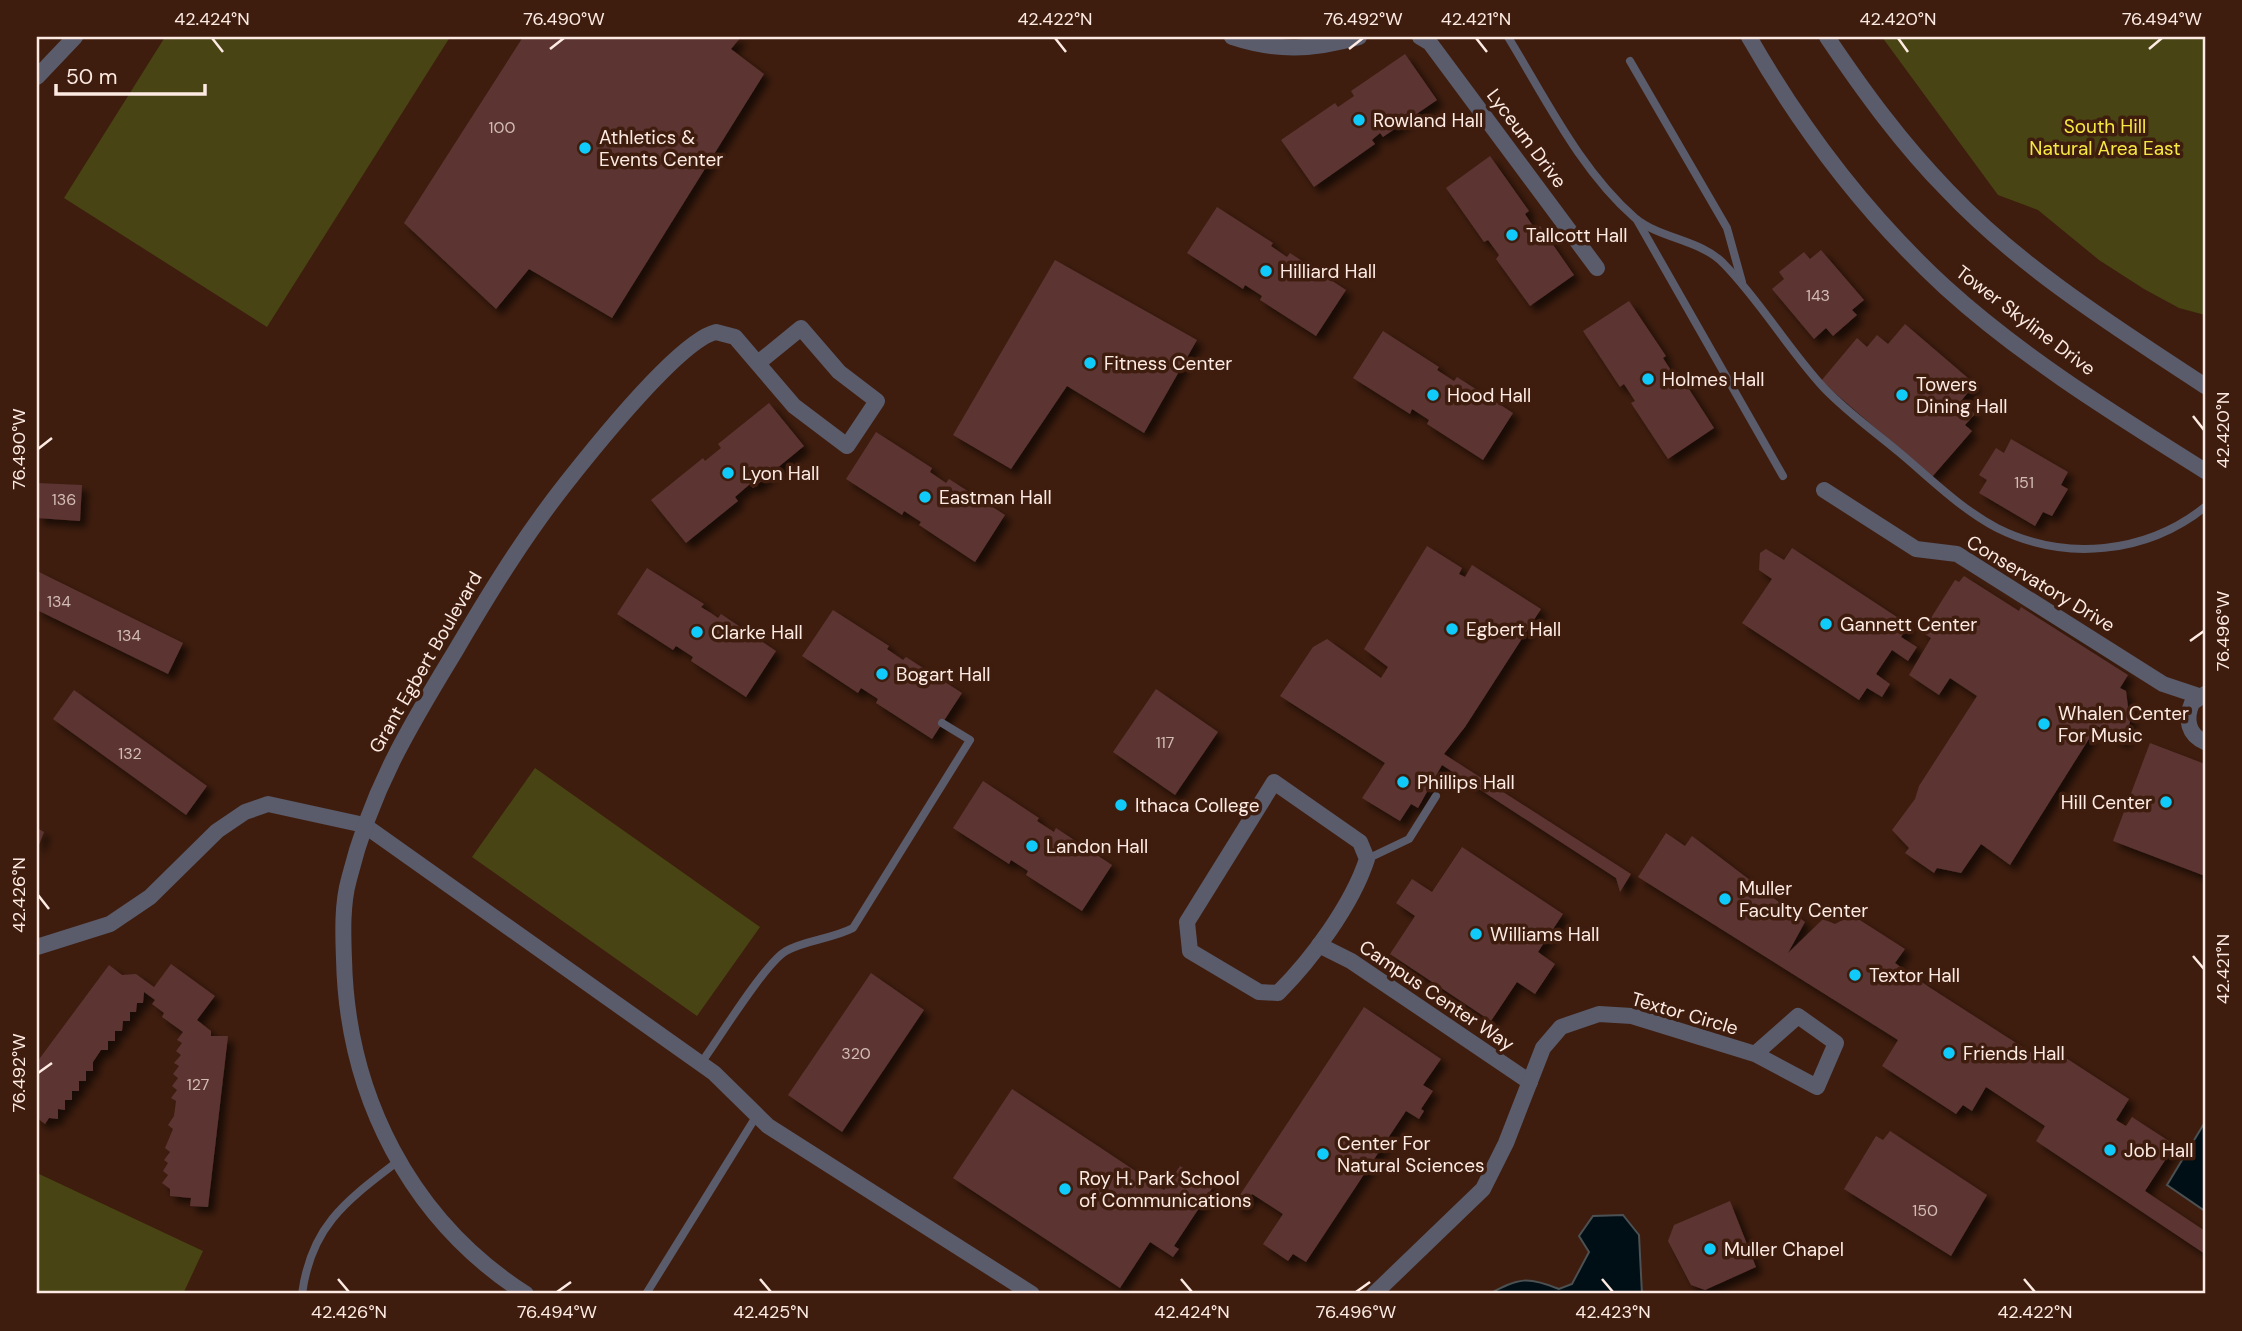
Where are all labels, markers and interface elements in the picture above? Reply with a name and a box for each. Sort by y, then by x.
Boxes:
text: 42.424°N [174,7,250,31]
text: 76.490°W [523,7,605,31]
text: 42.422°N [1017,7,1093,31]
text: 76.492°W [1323,7,1403,31]
text: 42.421°N [1441,7,1511,31]
text: 42.420°N [1860,7,1936,31]
text: 76.494°W [2122,7,2202,31]
scale bar [56,52,205,96]
text: 50 m [66,63,117,91]
street label: Lyceum Drive [1481,84,1572,193]
place label: Rowland Hall [1373,108,1483,133]
marker: Rowland Hall [1351,112,1367,128]
park label: South Hill Natural Area East [2029,114,2181,161]
house number: 100 [489,117,515,138]
place label: Athletics & Events Center [599,125,723,172]
marker: Athletics & Events Center [577,140,593,156]
place label: Tallcott Hall [1526,223,1628,248]
marker: Tallcott Hall [1504,227,1520,243]
place label: Hilliard Hall [1280,259,1376,284]
street label: Tower Skyline Drive [1951,260,2101,381]
marker: Hilliard Hall [1258,263,1274,279]
house number: 143 [1806,285,1830,306]
place label: Fitness Center [1104,351,1232,376]
marker: Fitness Center [1082,355,1098,371]
place label: Holmes Hall [1662,367,1765,392]
marker: Holmes Hall [1640,371,1656,387]
place label: Towers Dining Hall [1916,372,2007,419]
place label: Hood Hall [1447,383,1531,408]
marker: Hood Hall [1425,387,1441,403]
marker: Towers Dining Hall [1894,387,1910,403]
text: 42.420°N [2211,392,2235,468]
text: 76.490°W [7,408,31,490]
place label: Lyon Hall [742,461,820,486]
marker: Lyon Hall [720,465,736,481]
house number: 151 [2014,472,2034,493]
place label: Eastman Hall [939,485,1052,510]
house number: 136 [52,489,76,510]
marker: Eastman Hall [917,489,933,505]
street label: Conservatory Drive [1962,529,2120,638]
street label: Grant Egbert Boulevard [363,567,488,757]
house number: 134 [47,591,71,612]
text: 76.496°W [2211,591,2235,671]
place label: Gannett Center [1840,612,1977,637]
marker: Gannett Center [1818,616,1834,632]
place label: Egbert Hall [1466,617,1561,642]
place label: Clarke Hall [711,620,803,645]
marker: Egbert Hall [1444,621,1460,637]
marker: Clarke Hall [689,624,705,640]
house number: 134 [117,625,141,646]
place label: Bogart Hall [896,662,991,687]
marker: Bogart Hall [874,666,890,682]
place label: Whalen Center For Music [2058,701,2189,748]
marker: Whalen Center For Music [2036,716,2052,732]
house number: 117 [1156,732,1174,753]
house number: 132 [118,743,142,764]
place label: Phillips Hall [1417,770,1515,795]
marker: Phillips Hall [1395,774,1411,790]
place label: Hill Center [2061,790,2152,815]
place label: Ithaca College [1135,793,1260,818]
marker: Hill Center [2158,794,2174,810]
marker: Ithaca College [1113,797,1129,813]
place label: Landon Hall [1046,834,1148,859]
marker: Landon Hall [1024,838,1040,854]
text: 42.426°N [7,857,31,933]
place label: Muller Faculty Center [1739,876,1868,923]
marker: Muller Faculty Center [1717,891,1733,907]
place label: Williams Hall [1490,922,1600,947]
marker: Williams Hall [1468,926,1484,942]
street label: Campus Center Way [1354,934,1519,1057]
text: 42.421°N [2211,934,2235,1004]
place label: Textor Hall [1869,963,1960,988]
marker: Textor Hall [1847,967,1863,983]
street label: Textor Circle [1629,986,1741,1041]
text: 76.492°W [7,1033,31,1113]
place label: Friends Hall [1963,1041,2065,1066]
house number: 320 [841,1043,871,1064]
marker: Friends Hall [1941,1045,1957,1061]
house number: 127 [187,1074,209,1095]
place label: Center For Natural Sciences [1337,1131,1485,1178]
place label: Job Hall [2124,1138,2193,1163]
marker: Job Hall [2102,1142,2118,1158]
marker: Center For Natural Sciences [1315,1146,1331,1162]
place label: Roy H. Park School of Communications [1079,1166,1252,1213]
marker: Roy H. Park School of Communications [1057,1181,1073,1197]
house number: 150 [1912,1200,1938,1221]
place label: Muller Chapel [1724,1237,1844,1262]
marker: Muller Chapel [1702,1241,1718,1257]
text: 42.426°N [311,1300,387,1324]
text: 76.494°W [517,1300,597,1324]
text: 42.425°N [733,1300,809,1324]
text: 42.424°N [1154,1300,1230,1324]
text: 76.496°W [1316,1300,1396,1324]
text: 42.423°N [1575,1300,1651,1324]
text: 42.422°N [1997,1300,2073,1324]

